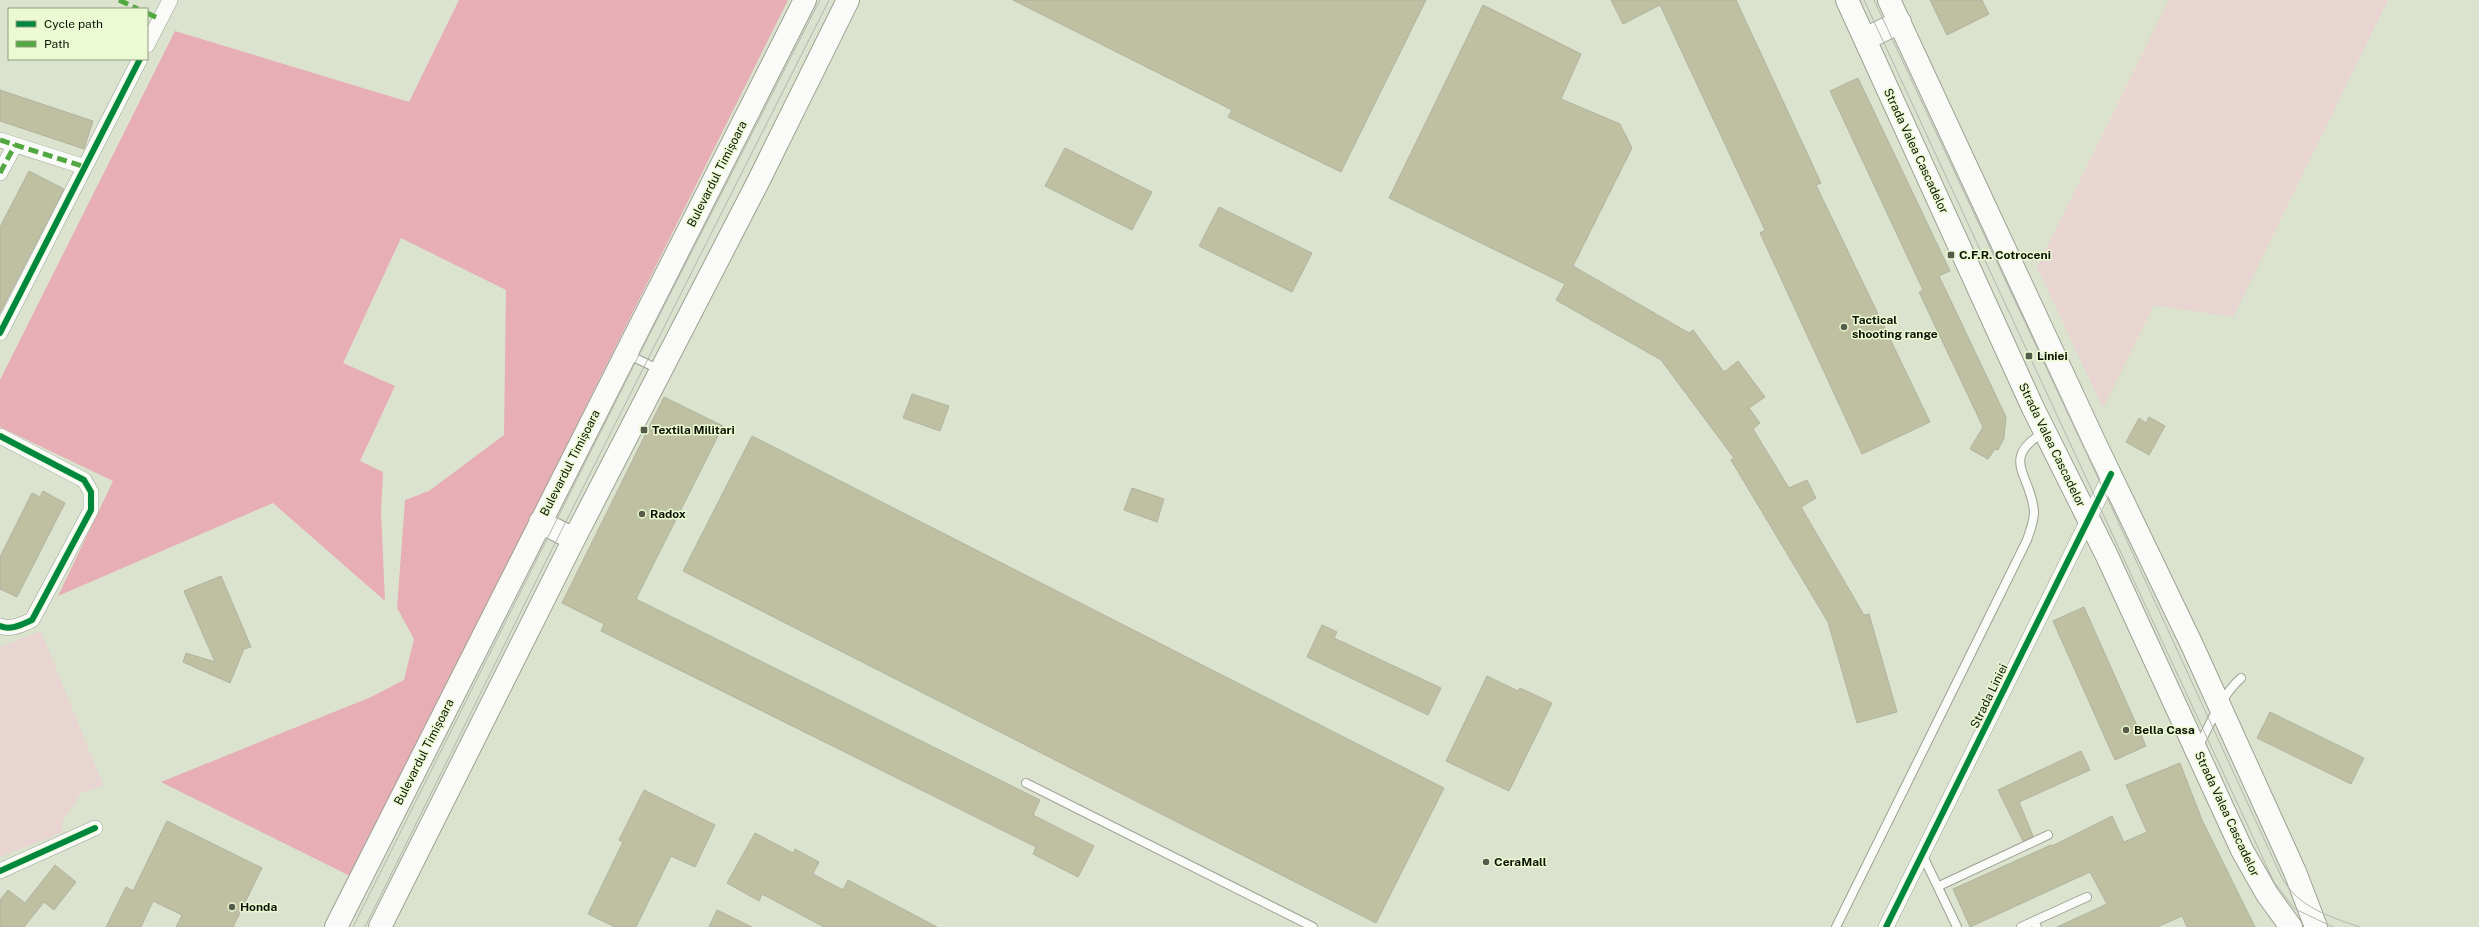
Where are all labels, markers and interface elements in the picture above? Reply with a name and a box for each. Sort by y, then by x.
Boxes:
legend [8,8,148,60]
text: Cycle path [44,17,103,31]
text: Path [44,37,70,51]
street label: Strada Valea Cascadelor [1881,86,1951,216]
street label: Bulevardul Timișoara [684,119,750,229]
place label: C.F.R. Cotroceni [1959,248,2051,262]
marker: C.F.R. Cotroceni [1946,250,1956,260]
place label: Tactical shooting range [1852,313,1938,341]
marker: Tactical shooting range [1839,322,1849,332]
place label: Liniei [2037,349,2068,363]
marker: Liniei [2024,351,2034,361]
street label: Strada Valea Cascadelor [2016,381,2088,510]
street label: Bulevardul Timișoara [537,408,603,518]
place label: Textila Militari [652,423,735,437]
marker: Textila Militari [639,425,649,435]
place label: Radox [650,507,686,521]
marker: Radox [637,509,647,519]
street label: Strada Liniei [1967,661,2011,730]
street label: Bulevardul Timișoara [391,697,457,807]
place label: Bella Casa [2134,723,2195,737]
marker: Bella Casa [2121,725,2131,735]
street label: Strada Valea Cascadelor [2192,749,2262,879]
place label: CeraMall [1494,855,1547,869]
marker: CeraMall [1481,857,1491,867]
place label: Honda [240,900,277,914]
marker: Honda [227,902,237,912]

